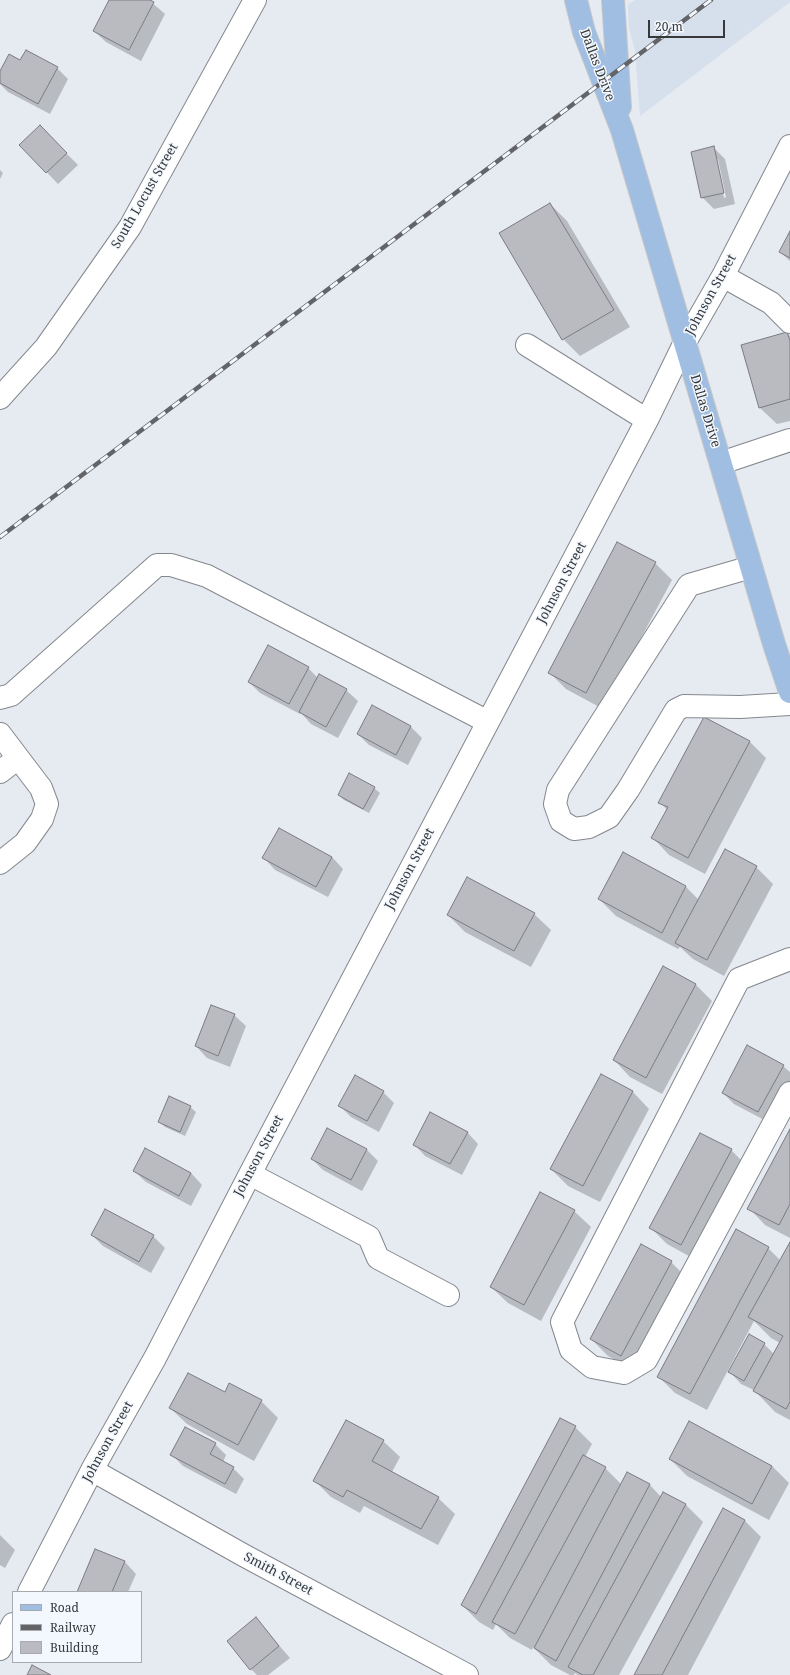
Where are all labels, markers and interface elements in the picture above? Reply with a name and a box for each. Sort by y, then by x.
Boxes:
scale bar [650,12,727,38]
text: 20 m [655,18,683,35]
street label: Dallas Drive [576,27,618,103]
street label: South Locust Street [108,140,182,252]
street label: Johnson Street [682,252,740,338]
street label: Dallas Drive [686,373,724,449]
street label: Johnson Street [534,540,590,626]
street label: Johnson Street [382,826,438,912]
street label: Johnson Street [231,1113,287,1199]
street label: Johnson Street [79,1399,137,1485]
street label: Smith Street [241,1549,315,1599]
legend [12,1591,142,1663]
text: Road [50,1599,79,1616]
text: Railway [50,1619,96,1636]
text: Building [50,1639,98,1656]

